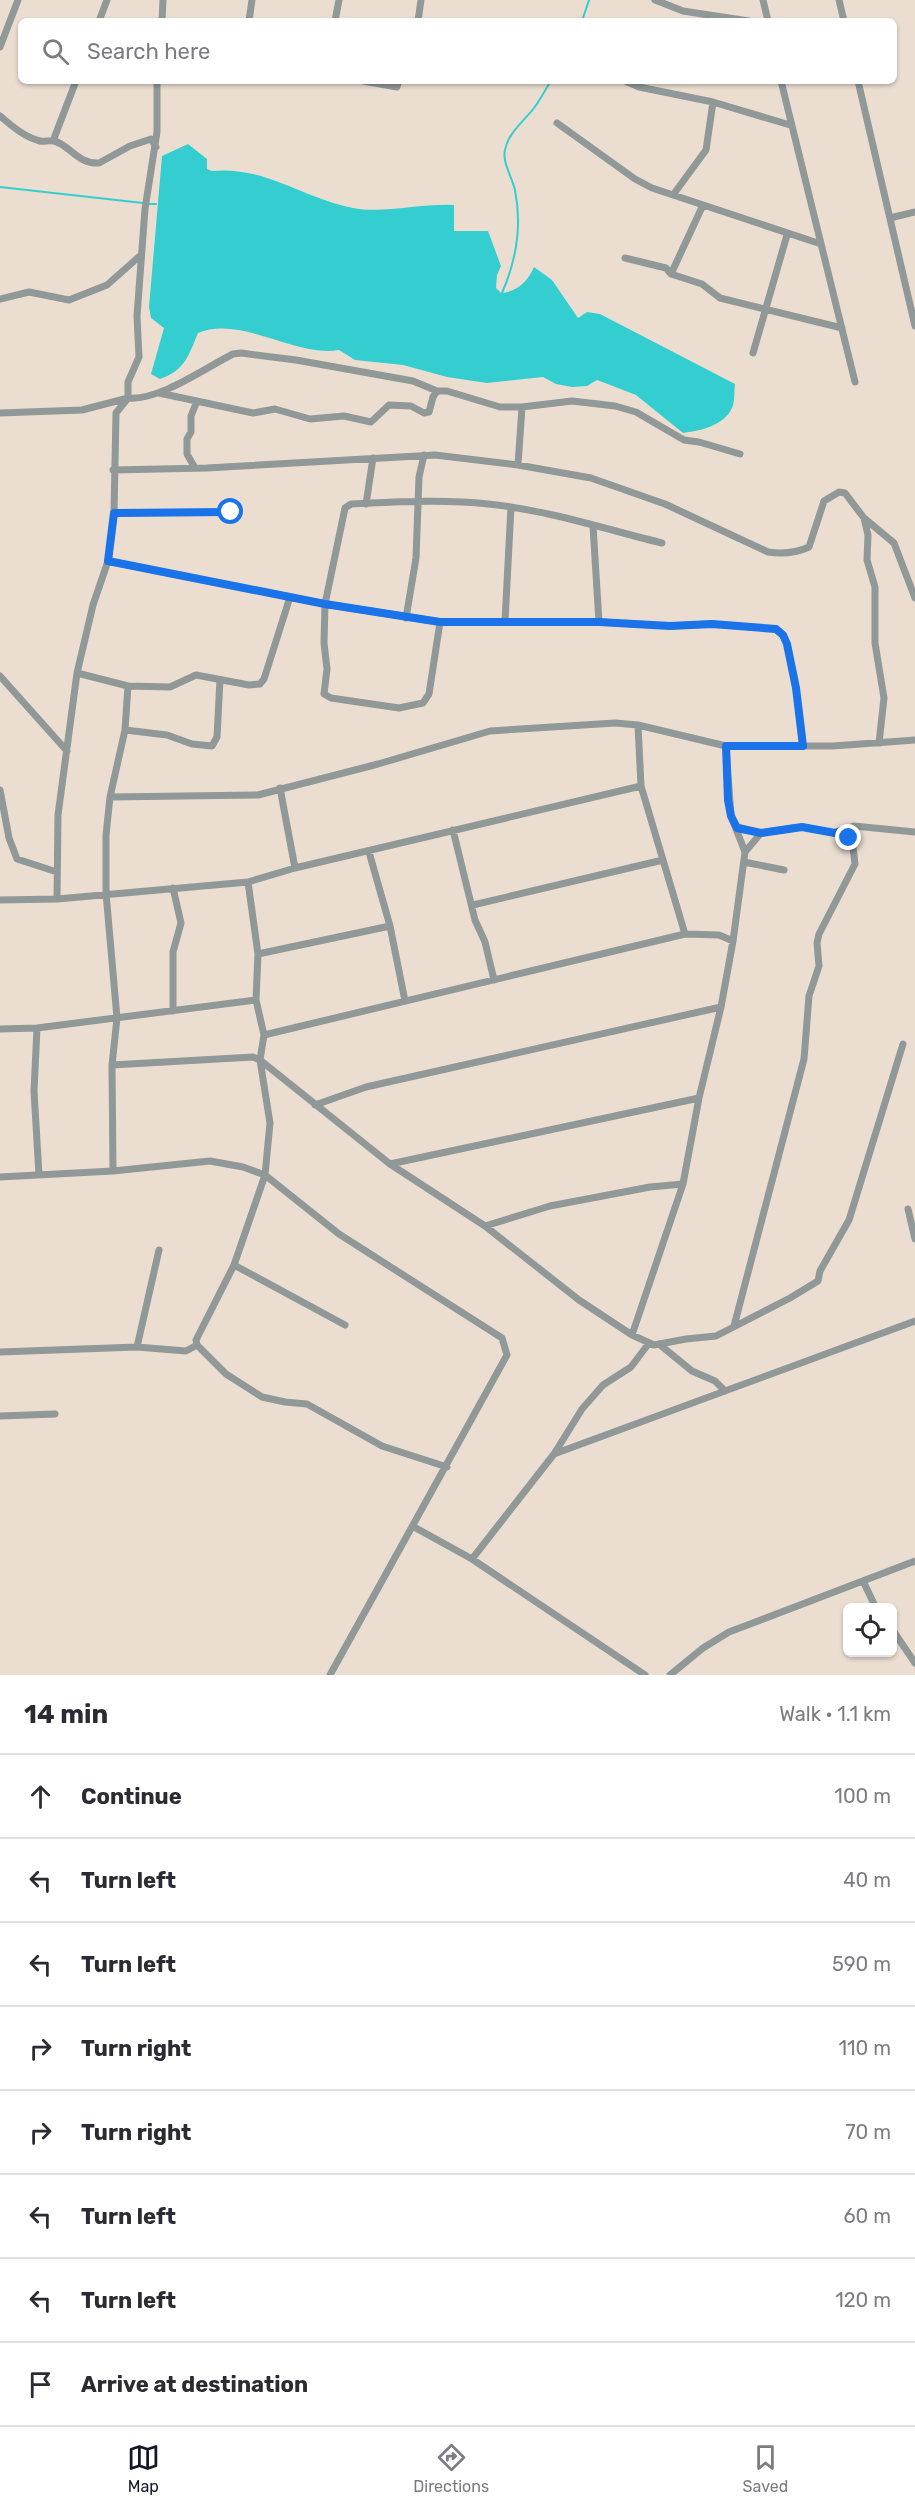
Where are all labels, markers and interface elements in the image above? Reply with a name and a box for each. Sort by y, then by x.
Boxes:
search box [18,18,897,84]
icon: search [39,35,72,68]
text: Search here [87,38,210,65]
route start [217,498,243,524]
route end [835,824,861,850]
map controls [843,1603,897,1657]
button: locate [843,1603,897,1657]
text: 14 min [24,1699,108,1730]
text: Walk · 1.1 km [779,1702,891,1726]
icon: ahead [24,1780,57,1813]
text: Continue [81,1783,182,1810]
text: 100 m [834,1784,891,1808]
icon: left [24,1864,57,1897]
text: Turn left [81,1867,176,1894]
text: 40 m [843,1868,891,1892]
icon: left [24,1948,57,1981]
text: Turn left [81,1951,176,1978]
text: 590 m [832,1952,891,1976]
icon: right [24,2032,57,2065]
text: Turn right [81,2035,191,2062]
text: 110 m [839,2036,891,2060]
icon: right [24,2116,57,2149]
text: Turn right [81,2119,191,2146]
text: 70 m [845,2120,891,2144]
icon: left [24,2200,57,2233]
text: Turn left [81,2203,176,2230]
text: 60 m [844,2204,891,2228]
icon: left [24,2284,57,2317]
text: Turn left [81,2287,176,2314]
text: 120 m [835,2288,891,2312]
icon: arrive [24,2368,57,2401]
text: Arrive at destination [81,2371,308,2398]
tab: Map [127,2441,160,2496]
tab: Directions [413,2441,489,2496]
tab: Saved [743,2441,788,2496]

